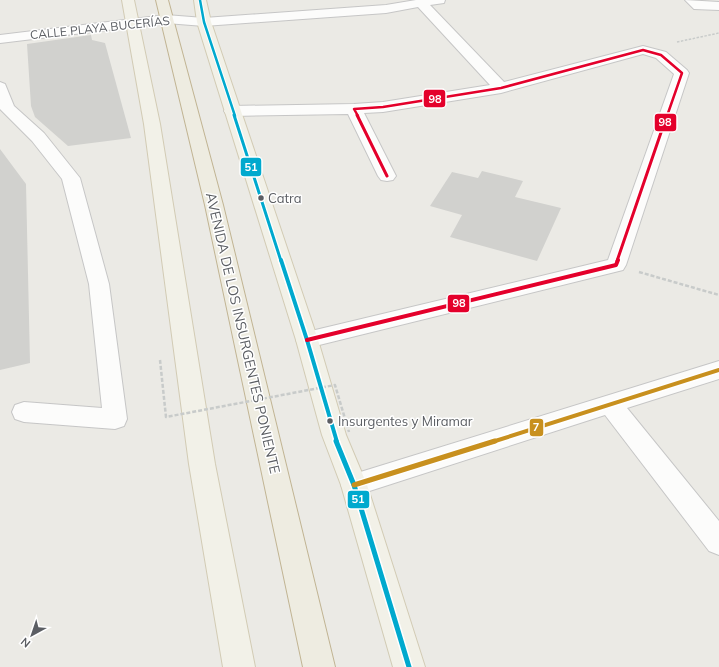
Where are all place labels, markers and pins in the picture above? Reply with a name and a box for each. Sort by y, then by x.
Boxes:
place label: Catra [268,190,301,206]
marker: Catra [256,193,266,203]
place label: Insurgentes y Miramar [338,413,473,429]
marker: Insurgentes y Miramar [325,416,335,426]

